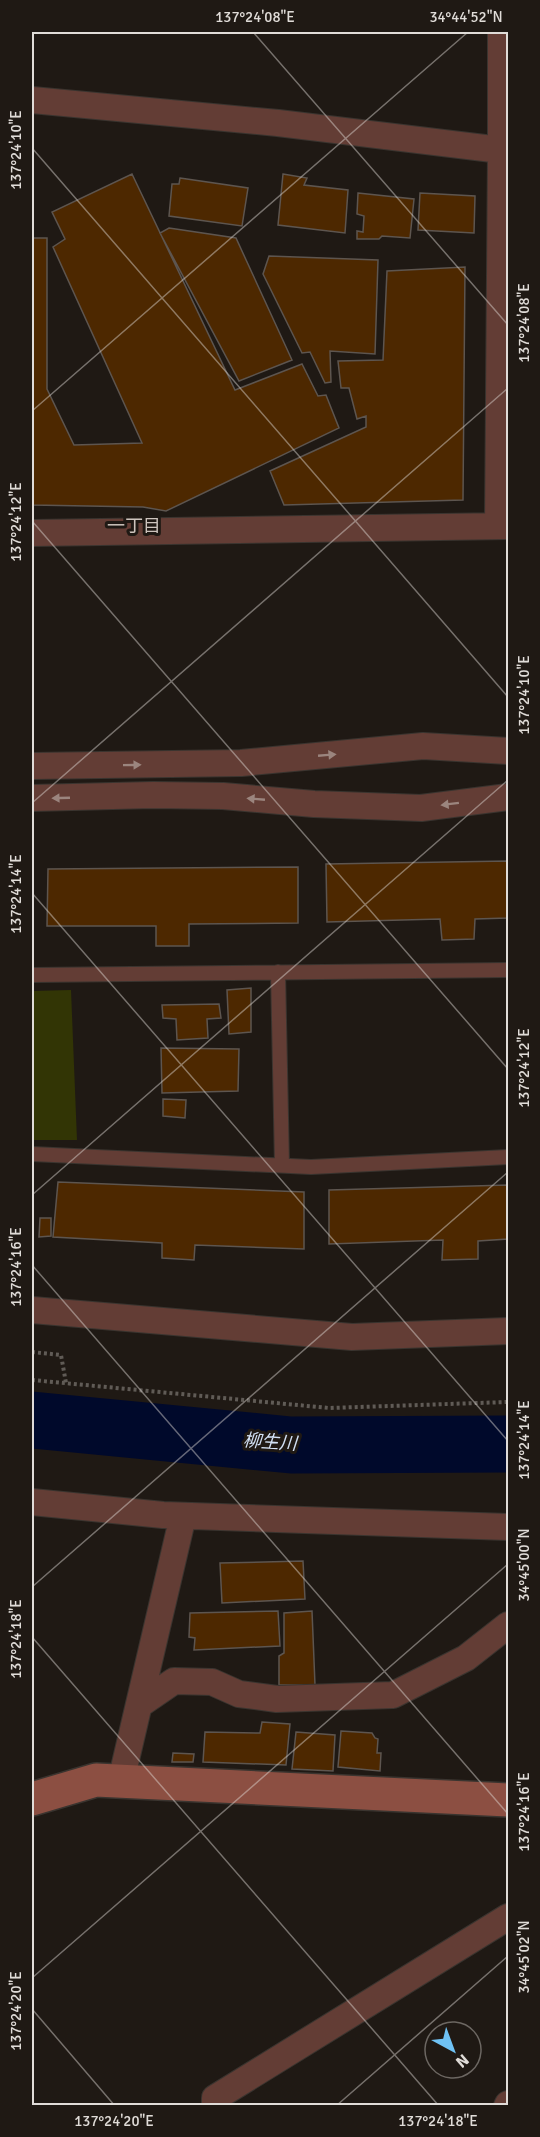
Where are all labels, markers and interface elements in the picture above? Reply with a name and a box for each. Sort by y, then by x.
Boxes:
text: 137°24'08"E [215,8,295,26]
text: 34°44'52"N [429,8,503,26]
text: 137°24'10"E [7,110,25,190]
text: 137°24'08"E [515,283,533,363]
text: 137°24'12"E [7,482,25,562]
district label: 一丁目 [107,515,161,537]
text: 137°24'10"E [515,655,533,735]
one-way arrow [317,750,336,760]
one-way arrow [122,760,141,770]
one-way arrow [52,793,71,802]
one-way arrow [246,794,265,804]
one-way arrow [441,799,460,809]
text: 137°24'14"E [7,854,25,934]
text: 137°24'12"E [515,1028,533,1108]
text: 137°24'16"E [7,1227,25,1307]
text: 137°24'14"E [515,1400,533,1480]
water label: 柳生川 [242,1429,300,1455]
text: 34°45'00"N [515,1528,533,1602]
text: 137°24'18"E [7,1599,25,1679]
text: 137°24'16"E [515,1772,533,1852]
text: 34°45'02"N [515,1920,533,1994]
text: 137°24'20"E [7,1971,25,2051]
north arrow [423,2020,483,2080]
text: N [451,2049,473,2072]
text: 137°24'20"E [74,2112,154,2130]
text: 137°24'18"E [398,2112,478,2130]

